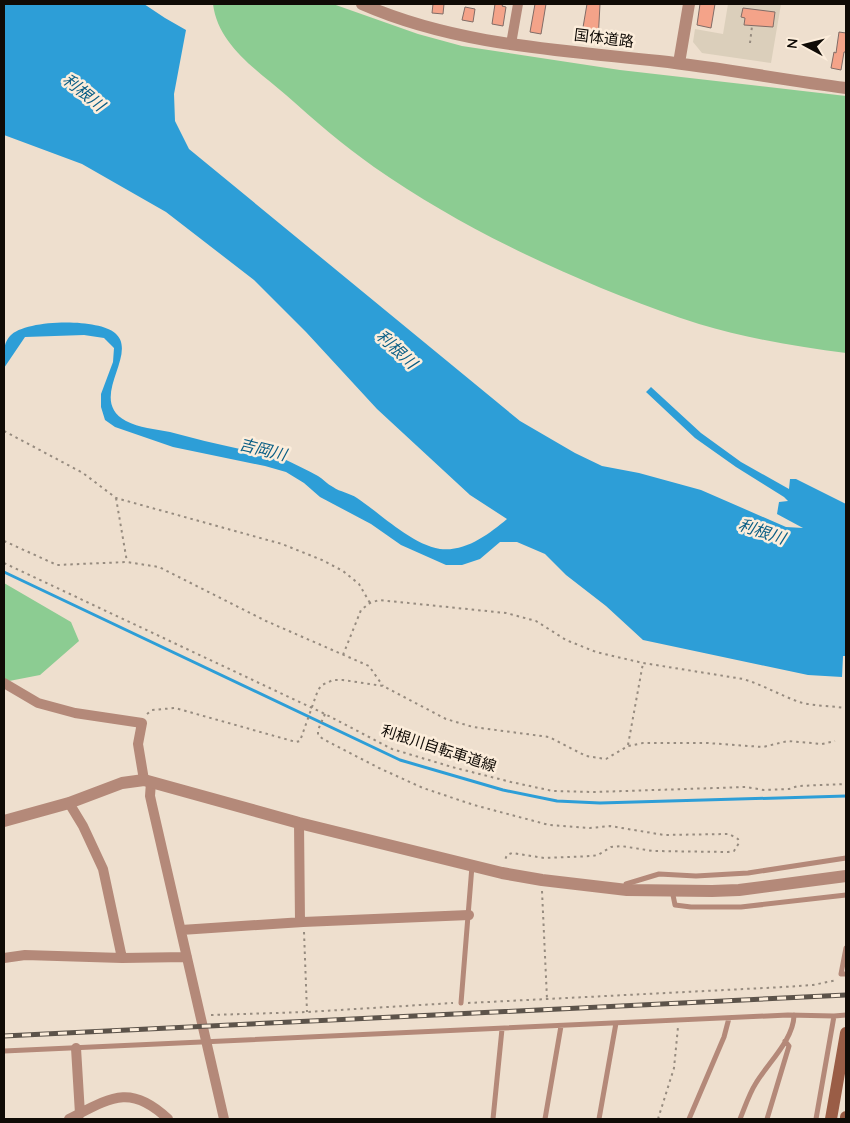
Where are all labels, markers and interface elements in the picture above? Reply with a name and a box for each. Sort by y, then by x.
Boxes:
north arrow [780,20,830,70]
street label: 国体道路 [573,25,635,51]
text: N [783,37,802,50]
water label: 利根川 [59,69,110,116]
water label: 利根川 [373,325,423,374]
water label: 吉岡川 [237,433,291,465]
water label: 利根川 [736,514,790,549]
street label: 利根川自転車道線 [379,720,499,776]

